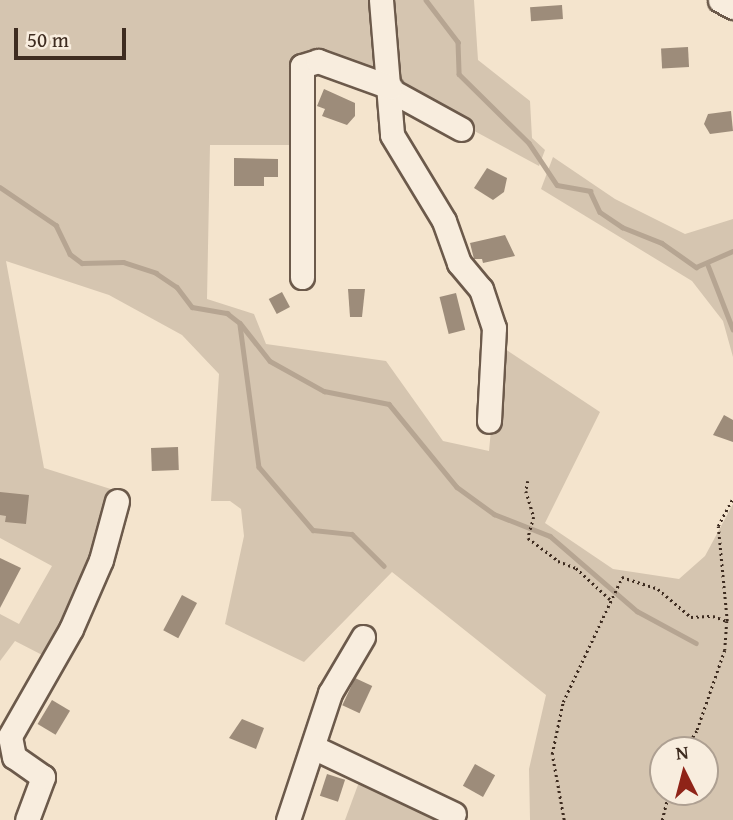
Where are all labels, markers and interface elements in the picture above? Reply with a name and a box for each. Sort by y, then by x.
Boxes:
scale bar [18,14,130,58]
text: 50 m [27,24,69,55]
north arrow [649,736,719,806]
text: N [674,738,690,767]

